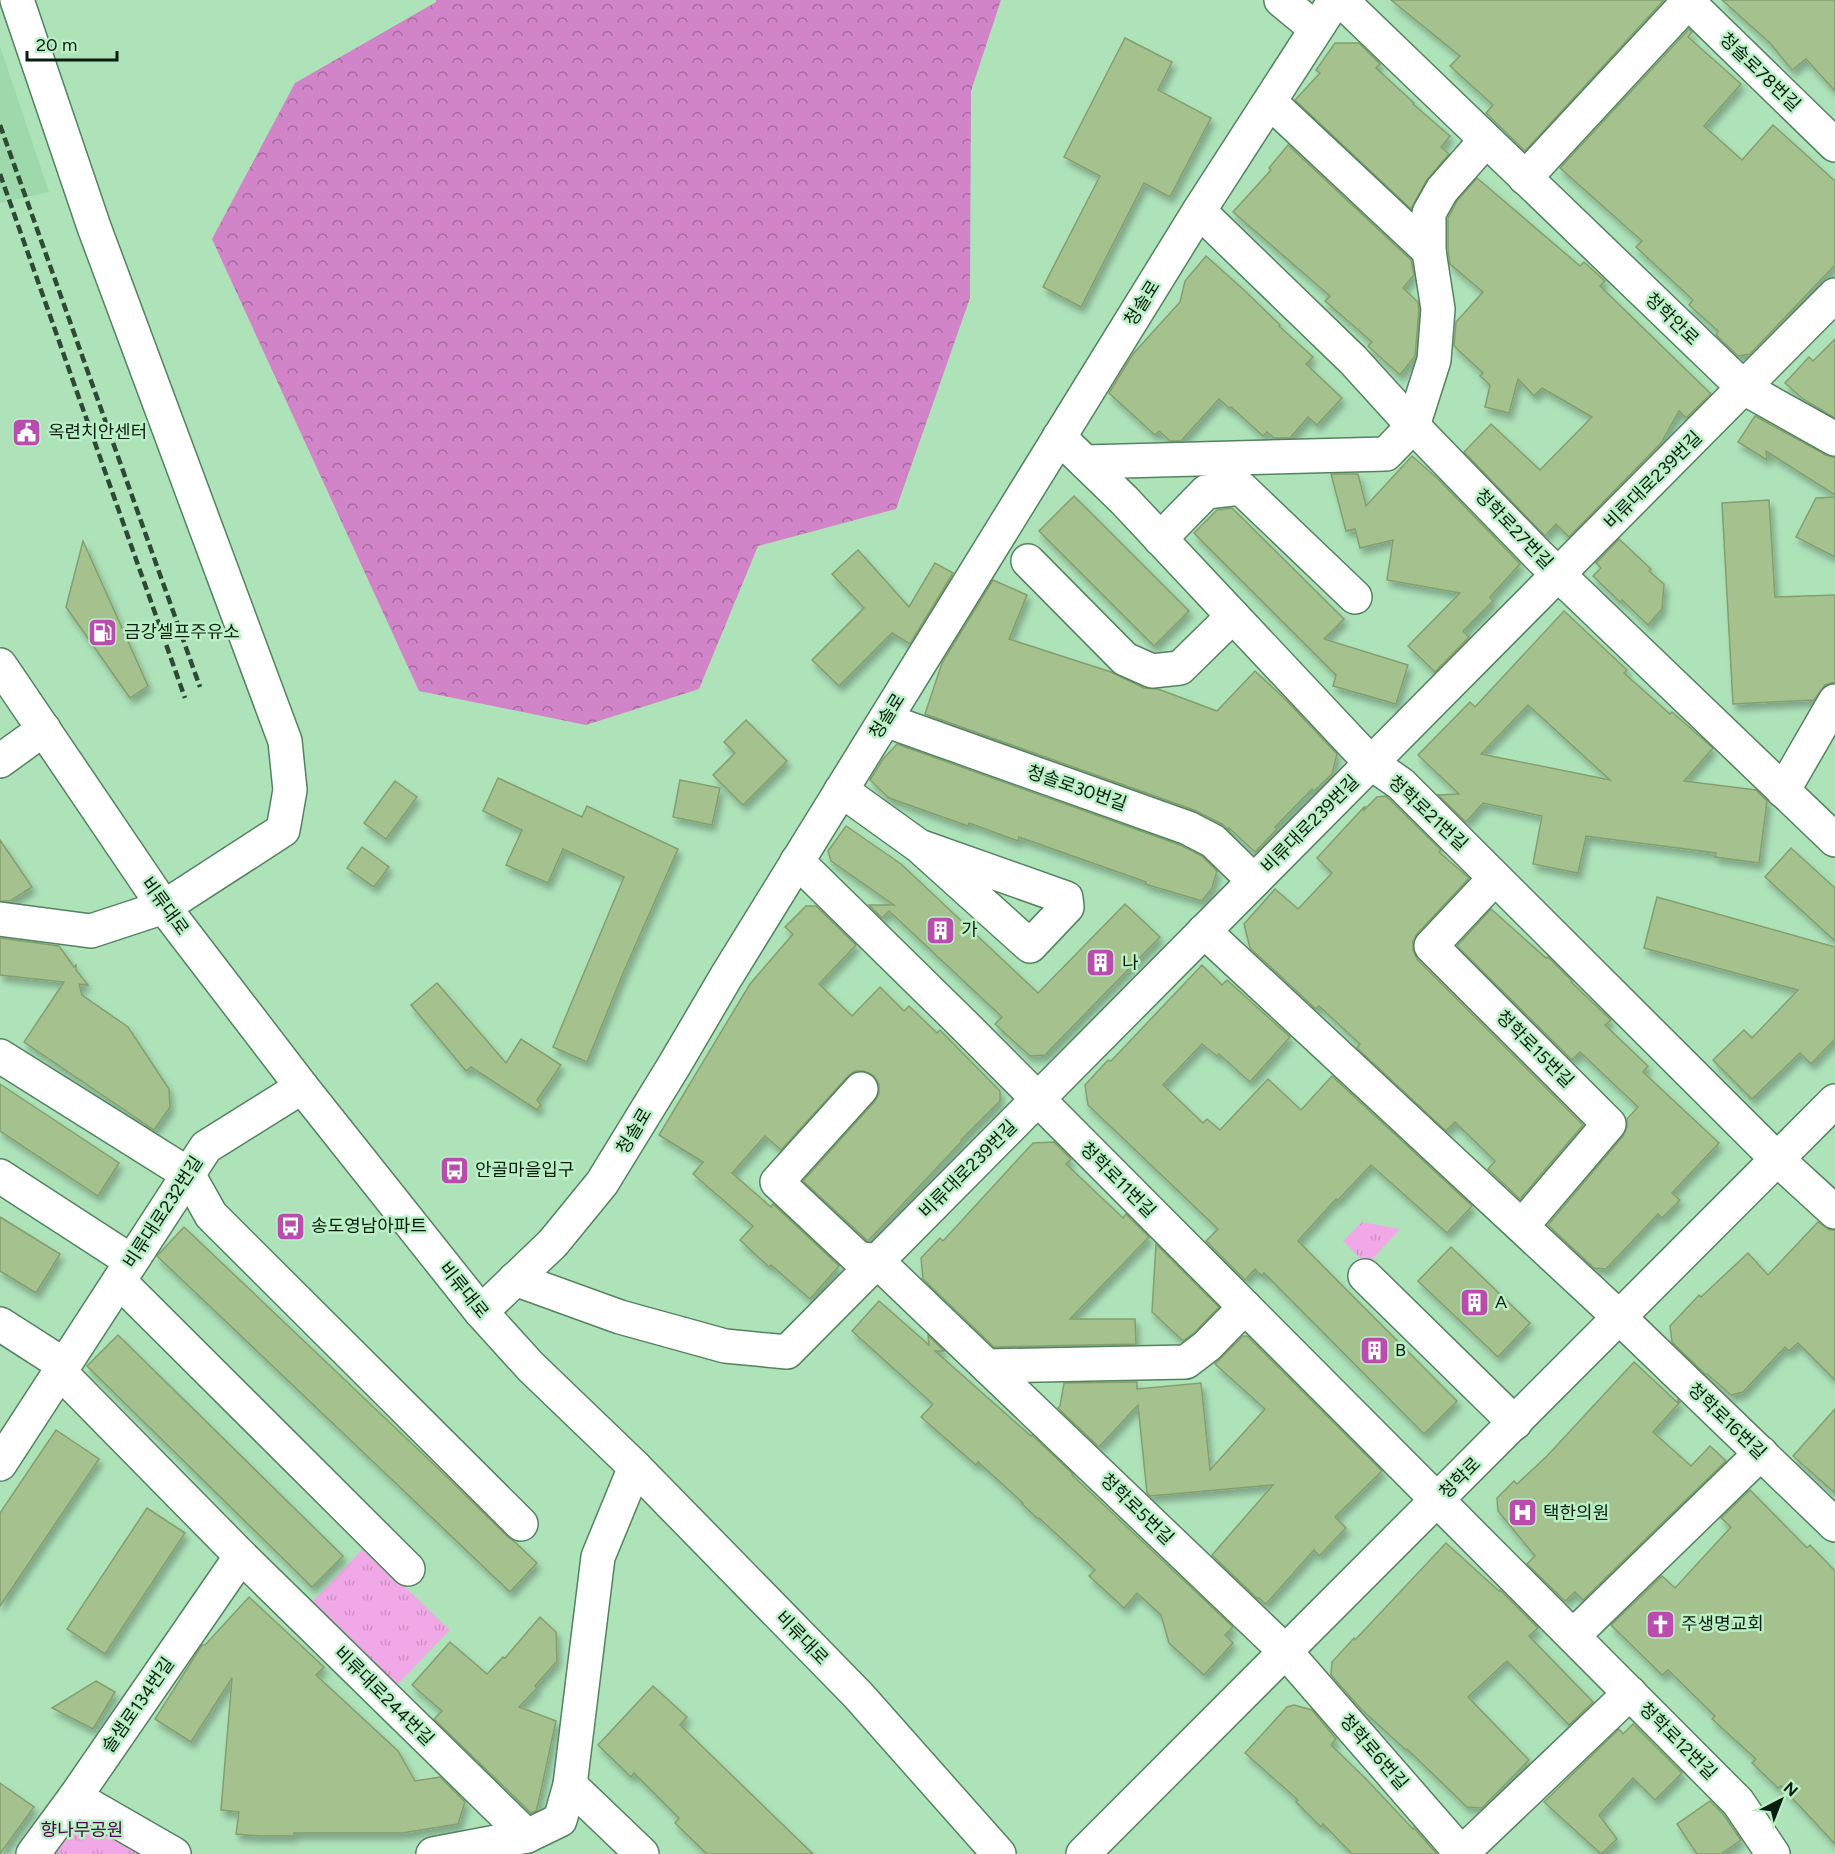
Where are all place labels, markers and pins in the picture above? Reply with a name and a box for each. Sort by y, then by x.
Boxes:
public building icon: 옥련치안센터 [11,416,43,448]
place label: 옥련치안센터 [48,421,147,443]
fuel station icon: 금강셀프주유소 [87,616,119,648]
place label: 금강셀프주유소 [124,621,240,643]
building icon: 가 [924,914,956,946]
place label: 가 [961,919,978,941]
building icon: 나 [1085,947,1117,979]
place label: 나 [1122,952,1139,974]
bus stop icon: 안골마을입구 [438,1154,470,1186]
place label: 안골마을입구 [475,1159,574,1181]
bus stop icon: 송도영남아파트 [274,1210,306,1242]
place label: 송도영남아파트 [311,1215,427,1237]
building icon: A [1458,1286,1490,1318]
place label: A [1495,1291,1507,1313]
building icon: B [1358,1334,1390,1366]
place label: B [1395,1339,1406,1361]
hospital icon: 택한의원 [1506,1497,1538,1529]
place label: 택한의원 [1543,1502,1609,1524]
church icon: 주생명교회 [1644,1608,1676,1640]
place label: 주생명교회 [1681,1613,1764,1635]

